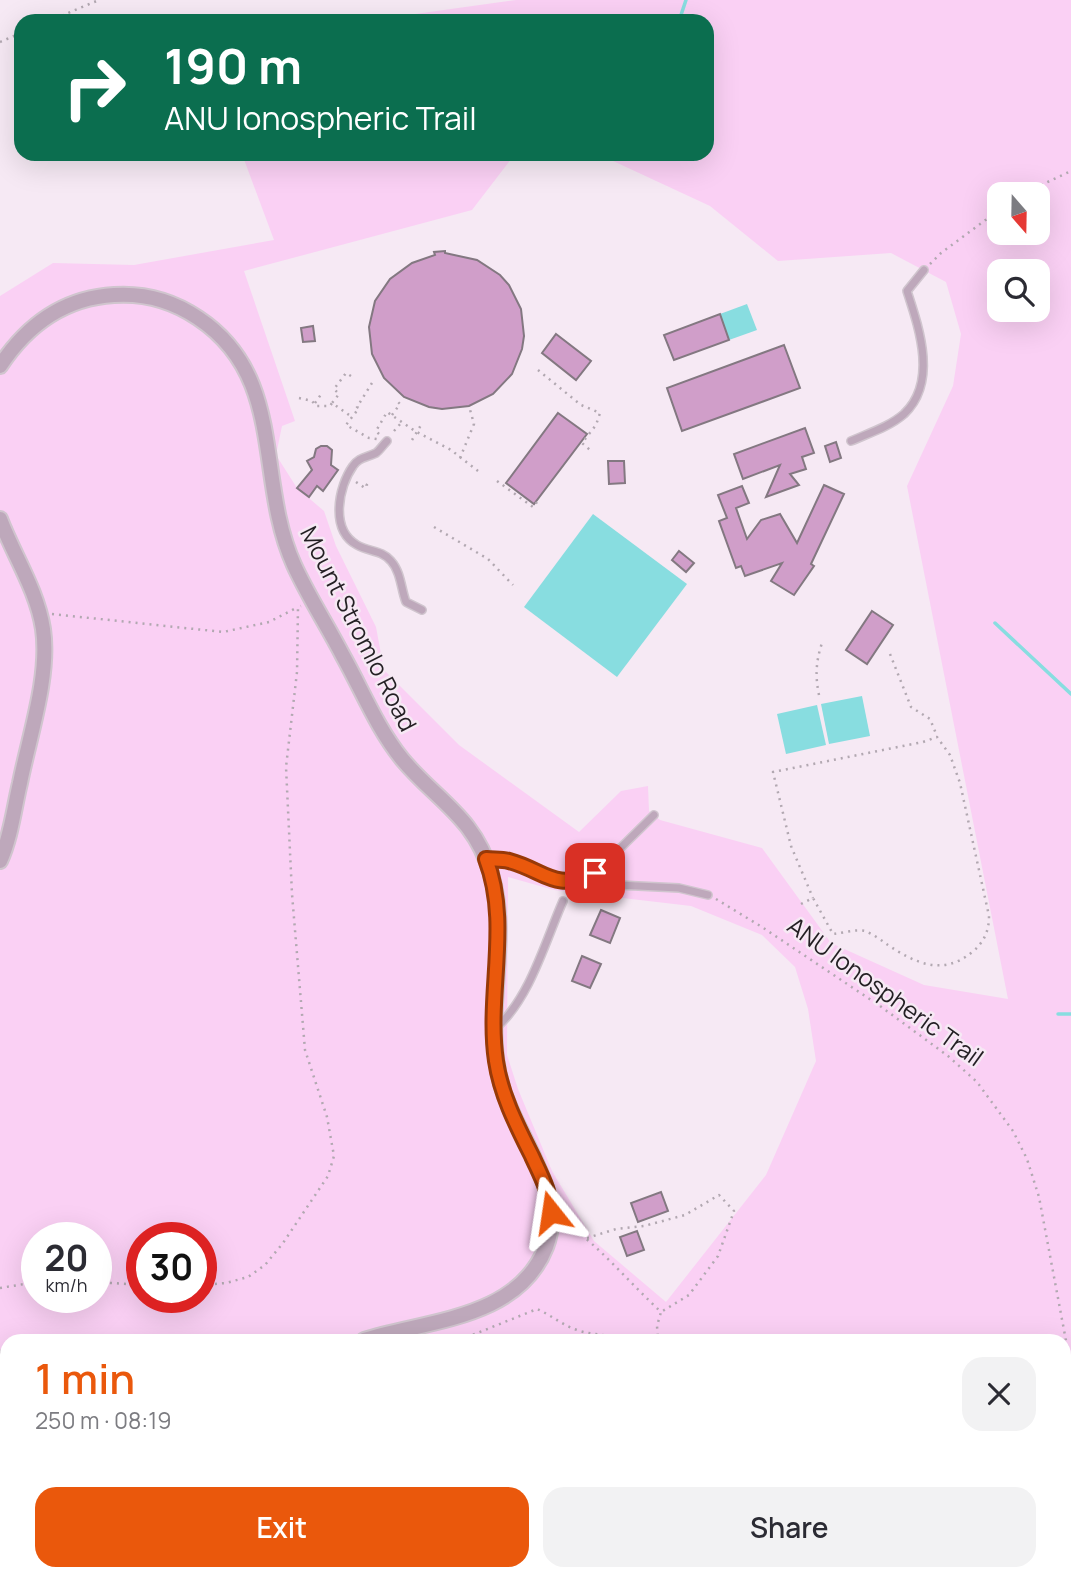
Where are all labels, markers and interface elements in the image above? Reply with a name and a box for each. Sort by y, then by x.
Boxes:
text: 190 m [164,32,302,99]
icon: right [49,42,140,133]
text: ANU Ionospheric Trail [164,96,477,140]
north arrow [987,182,1050,245]
map controls [987,182,1050,322]
button: search [987,259,1050,322]
street label: Mount Stromlo Road [293,520,425,737]
pin [565,843,625,903]
icon: arrive [576,854,614,892]
street label: ANU Ionospheric Trail [781,908,990,1073]
position arrow [514,1175,588,1249]
speed limit sign: 30 [126,1222,217,1313]
text: 20 [45,1234,88,1282]
text: km/h [46,1273,87,1297]
text: 1 min [35,1349,135,1407]
button: close [962,1357,1036,1431]
text: 250 m · 08:19 [35,1404,171,1436]
button: Exit [35,1487,529,1567]
button: Share [543,1487,1036,1567]

